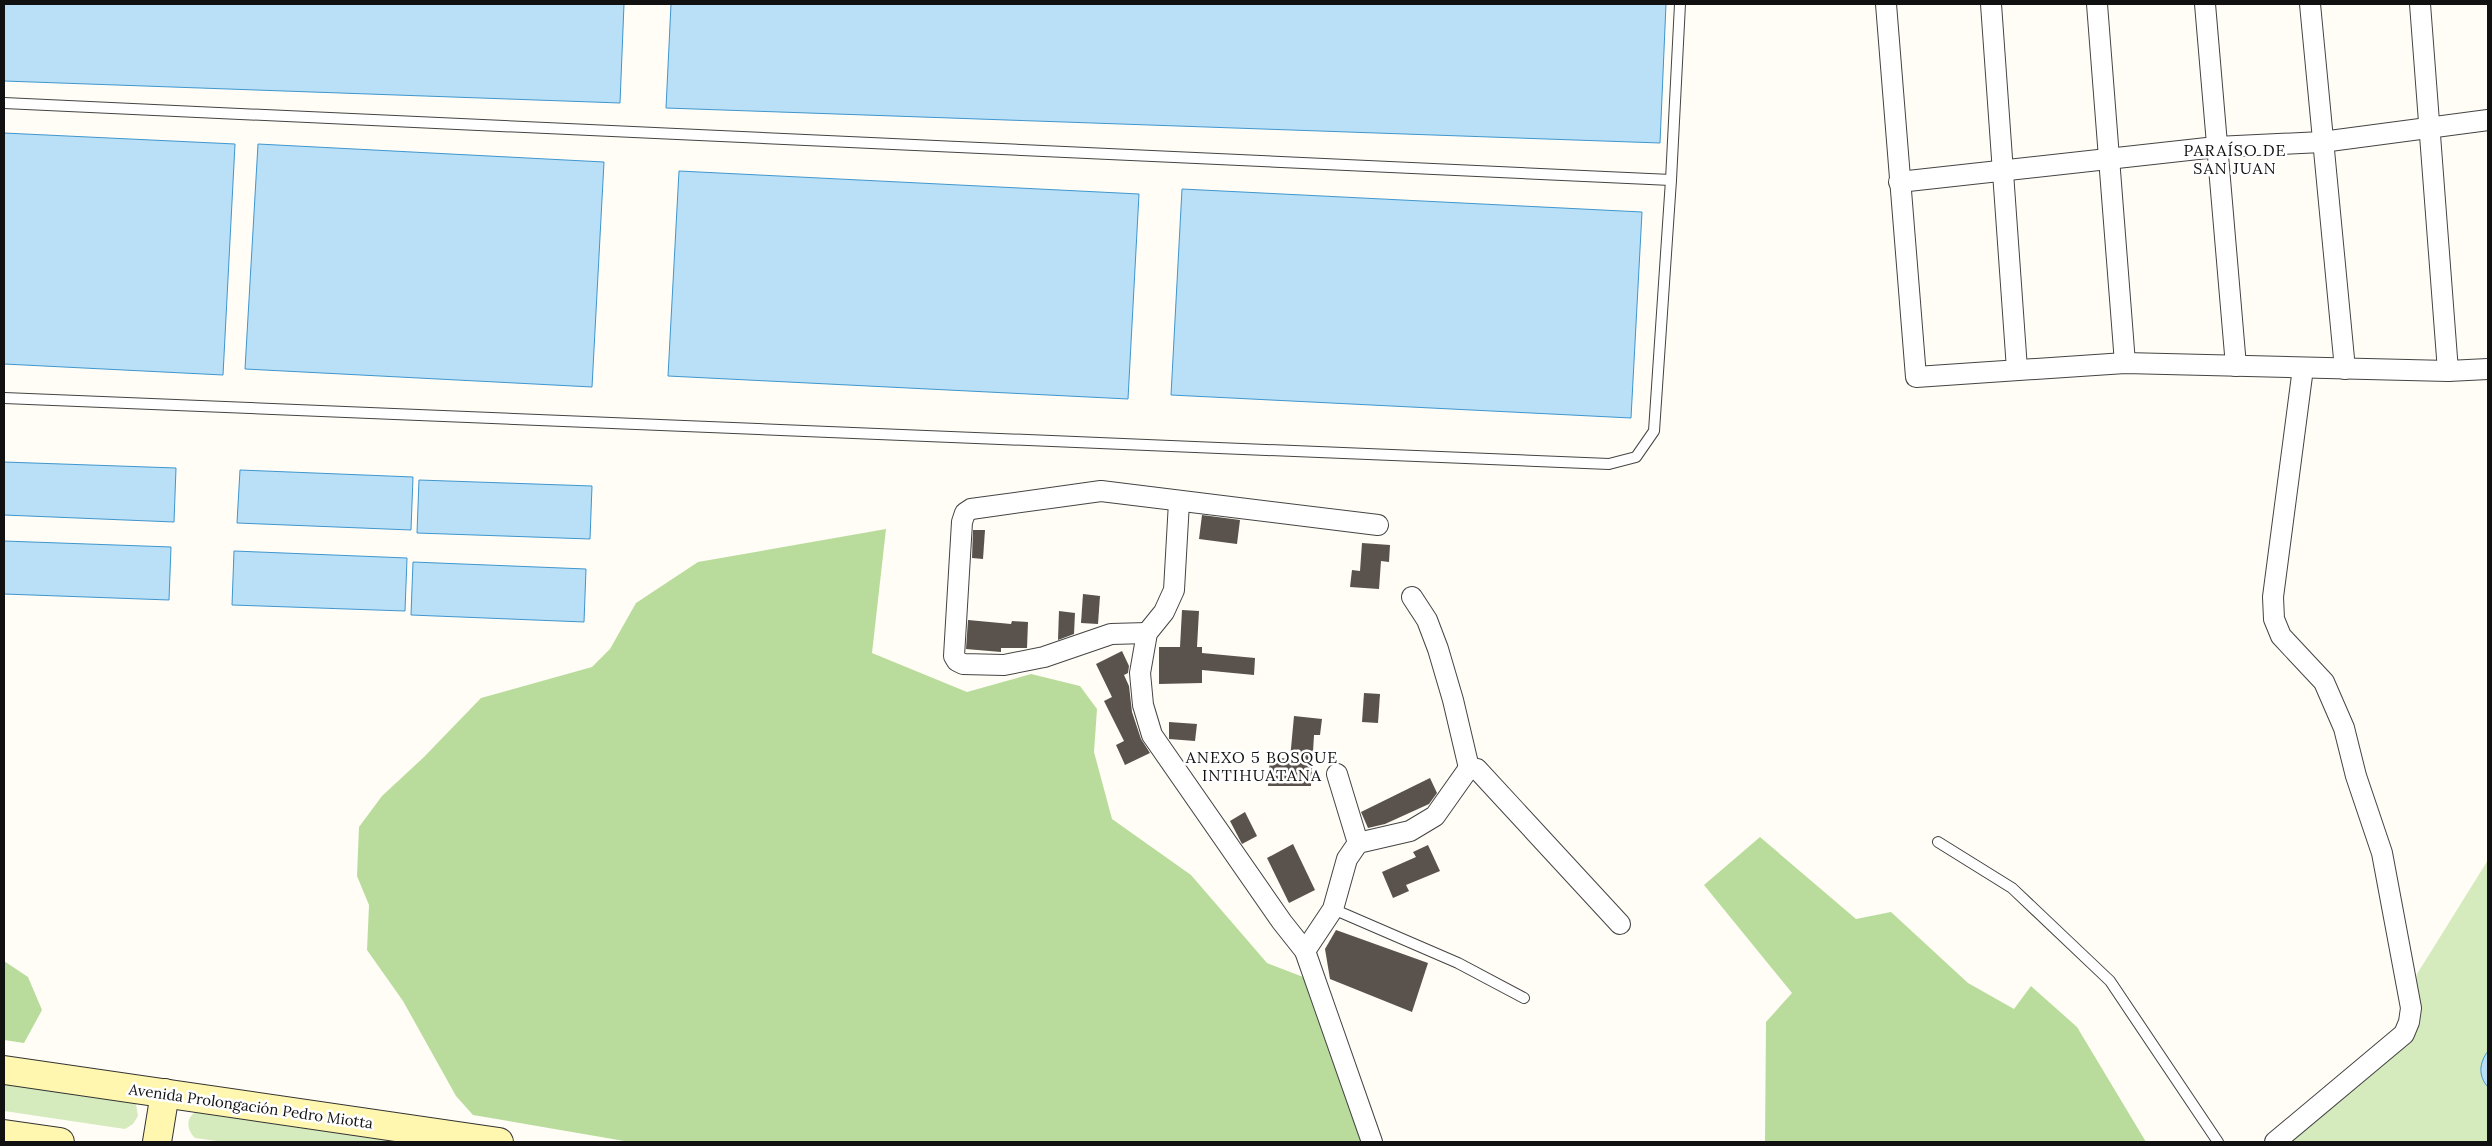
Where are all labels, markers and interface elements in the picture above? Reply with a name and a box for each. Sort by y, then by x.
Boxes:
district label: PARAÍSO DE SAN JUAN [2183,140,2287,178]
district label: ANEXO 5 BOSQUE INTIHUATANA [1185,747,1338,785]
street label: Avenida Prolongación Pedro Miotta [127,1079,375,1133]

